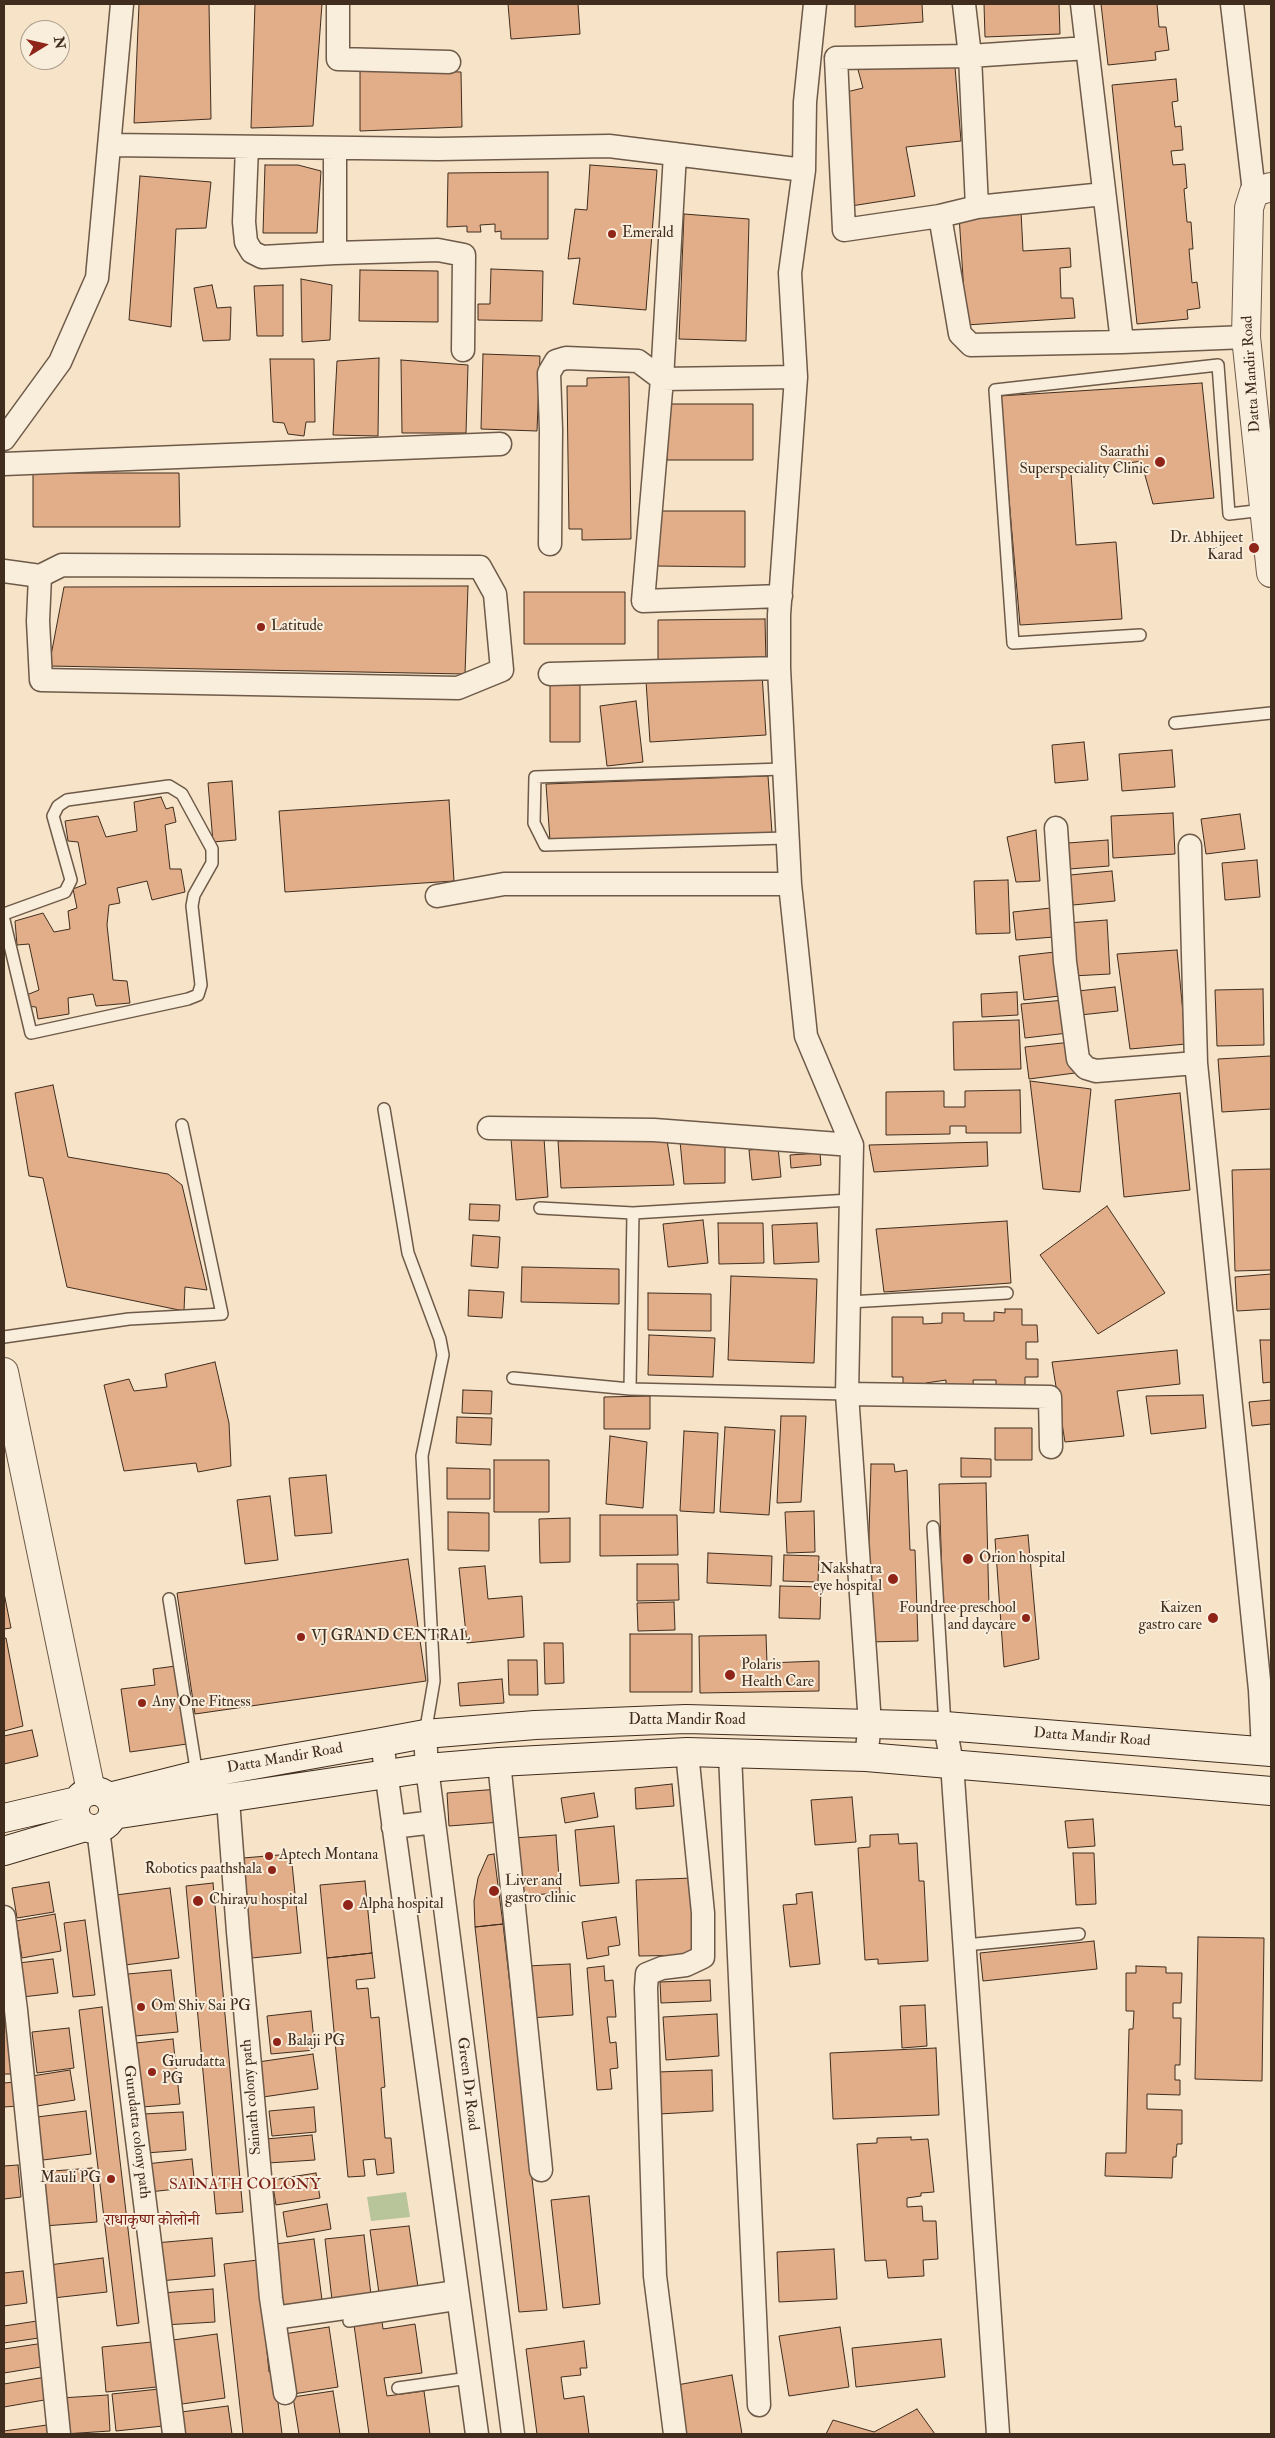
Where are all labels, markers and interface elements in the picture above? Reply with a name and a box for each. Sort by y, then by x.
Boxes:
north arrow [20,20,70,70]
text: N [50,35,69,50]
place label: Emerald [622,225,674,243]
marker: Emerald [606,228,618,240]
street label: Datta Mandir Road [1239,315,1265,433]
place label: Saarathi Superspeciality Clinic [1019,444,1149,479]
marker: Saarathi Superspeciality Clinic [1153,455,1167,469]
place label: Dr. Abhijeet Karad [1170,530,1243,565]
marker: Dr. Abhijeet Karad [1247,541,1261,555]
place label: Latitude [271,618,323,636]
marker: Latitude [255,621,267,633]
place label: Orion hospital [979,1550,1065,1568]
marker: Orion hospital [961,1552,975,1566]
place label: Nakshatra eye hospital [813,1561,882,1596]
marker: Nakshatra eye hospital [886,1572,900,1586]
place label: Foundree preschool and daycare [899,1600,1016,1635]
place label: Kaizen gastro care [1138,1600,1202,1635]
marker: Kaizen gastro care [1206,1611,1220,1625]
marker: Foundree preschool and daycare [1020,1612,1032,1624]
place label: VJ GRAND CENTRAL [311,1628,470,1646]
marker: VJ GRAND CENTRAL [295,1631,307,1643]
place label: Polaris Health Care [741,1657,814,1692]
marker: Polaris Health Care [723,1668,737,1682]
place label: Any One Fitness [152,1694,251,1712]
marker: Any One Fitness [136,1697,148,1709]
street label: Datta Mandir Road [628,1712,746,1730]
street label: Datta Mandir Road [1033,1725,1151,1751]
street label: Datta Mandir Road [226,1740,344,1778]
place label: Aptech Montana [279,1847,378,1865]
marker: Aptech Montana [263,1850,275,1862]
place label: Robotics paathshala [145,1861,262,1879]
marker: Robotics paathshala [266,1864,278,1876]
place label: Liver and gastro clinic [505,1873,576,1908]
marker: Liver and gastro clinic [487,1884,501,1898]
place label: Chirayu hospital [209,1892,307,1910]
marker: Chirayu hospital [191,1894,205,1908]
place label: Alpha hospital [359,1896,444,1914]
marker: Alpha hospital [341,1898,355,1912]
place label: Om Shiv Sai PG [151,1998,251,2016]
marker: Om Shiv Sai PG [135,2001,147,2013]
place label: Balaji PG [287,2033,345,2051]
marker: Balaji PG [271,2036,283,2048]
street label: Green Dr Road [452,2036,482,2132]
street label: Sainath colony path [238,2038,266,2156]
place label: Gurudatta PG [162,2054,225,2089]
street label: Gurudatta colony path [119,2064,153,2200]
marker: Gurudatta PG [146,2066,158,2078]
place label: Mauli PG [40,2170,101,2188]
marker: Mauli PG [105,2173,117,2185]
district label: SAINATH COLONY [160,2176,330,2196]
district label: राधाकृष्ण कोलोनी [104,2212,200,2232]

